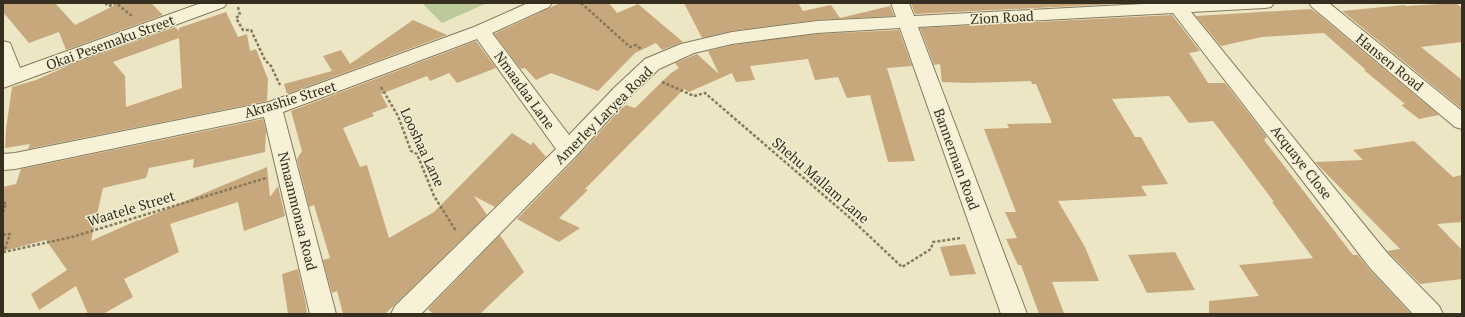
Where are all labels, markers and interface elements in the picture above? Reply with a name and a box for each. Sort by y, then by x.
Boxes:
street label: Zion Road [970,6,1034,28]
street label: Okai Pesemaku Street [43,10,178,74]
street label: Hansen Road [1352,29,1428,95]
street label: Nmaadaa Lane [490,47,560,133]
street label: Amerley Laryea Road [550,62,656,168]
street label: Akrashie Street [242,76,339,122]
street label: Looshaa Lane [396,104,450,190]
street label: Bannerman Road [930,106,984,213]
street label: Acquaye Close [1267,121,1337,203]
street label: Shehu Mallam Lane [768,133,874,227]
street label: Nmaanmonaa Road [274,150,322,273]
street label: Waatele Street [85,185,178,230]

